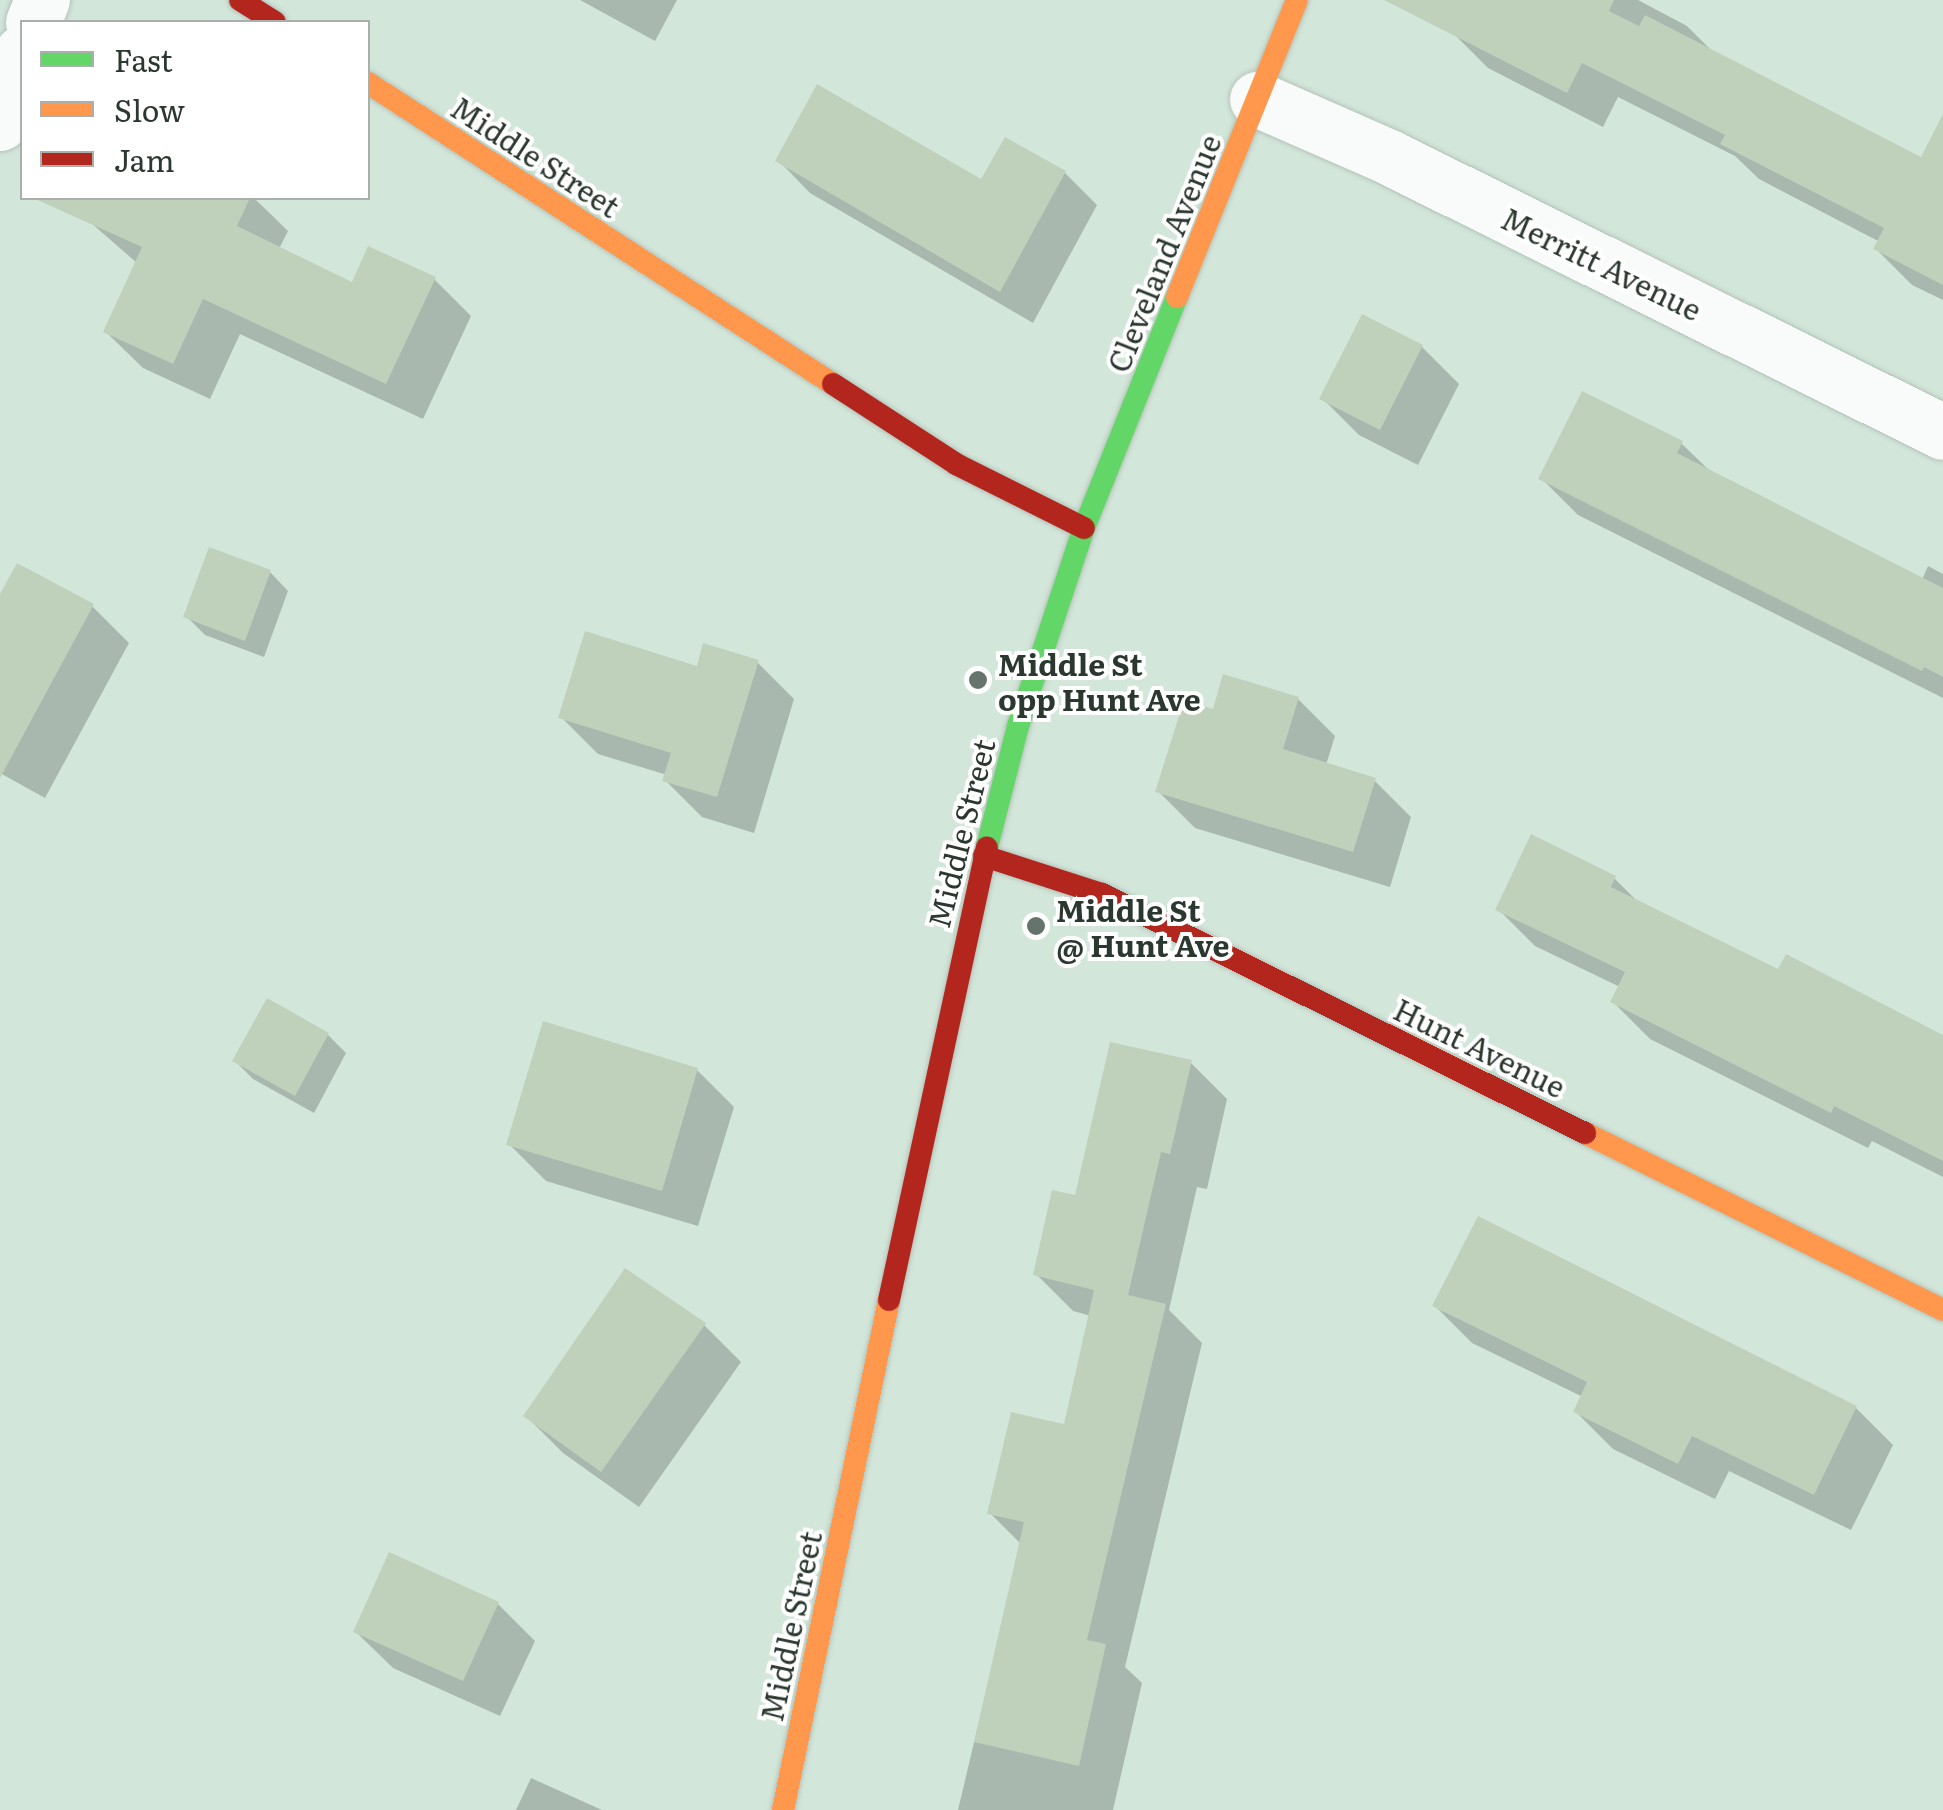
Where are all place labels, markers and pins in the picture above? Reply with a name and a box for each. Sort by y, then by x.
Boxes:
place label: Middle St opp Hunt Ave [998,645,1201,716]
marker: Middle St opp Hunt Ave [967,669,989,691]
place label: Middle St @ Hunt Ave [1056,891,1229,962]
marker: Middle St @ Hunt Ave [1025,915,1047,937]

